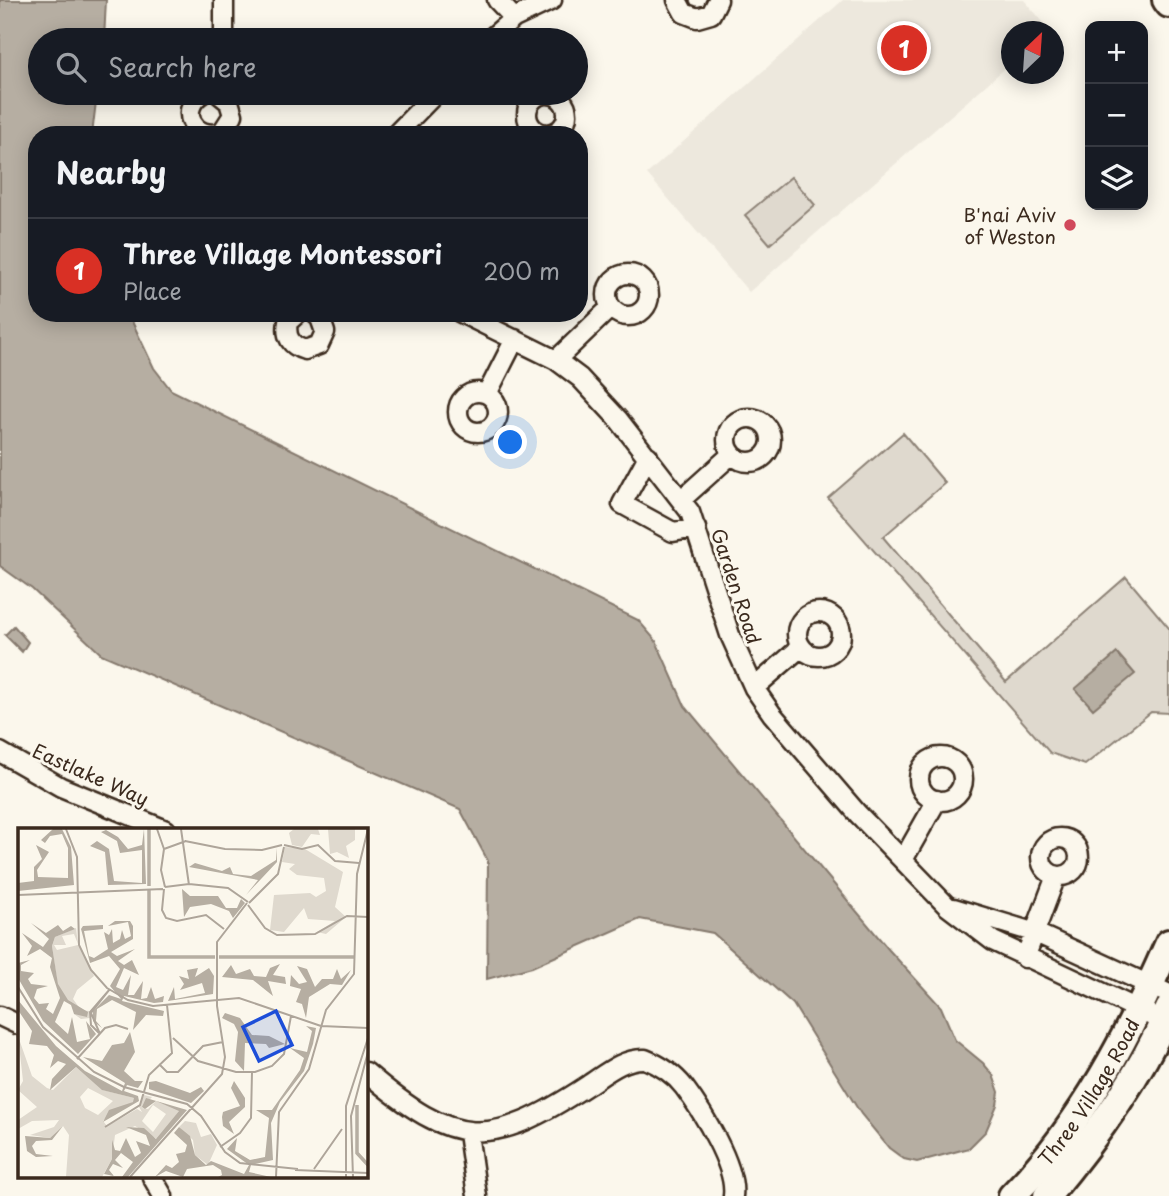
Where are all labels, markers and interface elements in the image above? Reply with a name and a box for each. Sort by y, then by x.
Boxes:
north arrow [1001,21,1064,84]
map controls [1085,21,1148,210]
button: + [1085,21,1148,84]
pin: 1 [881,22,927,74]
search box [28,28,588,105]
text: Search here [108,47,257,86]
icon: search [52,48,90,86]
button: − [1085,84,1148,147]
button: layers [1085,147,1148,210]
text: Nearby [56,149,166,194]
place label: B'nai Aviv of Weston [963,200,1056,250]
marker: B'nai Aviv of Weston [1062,217,1078,233]
text: Three Village Montessori [123,234,442,273]
text: 1 [74,253,85,288]
text: 200 m [483,253,560,288]
text: Place [123,273,182,308]
your location [493,425,527,459]
street label: Garden Road [705,524,769,648]
street label: Eastlake Way [28,736,154,812]
inset map [18,828,368,1178]
street label: Three Village Road [1031,1013,1146,1172]

